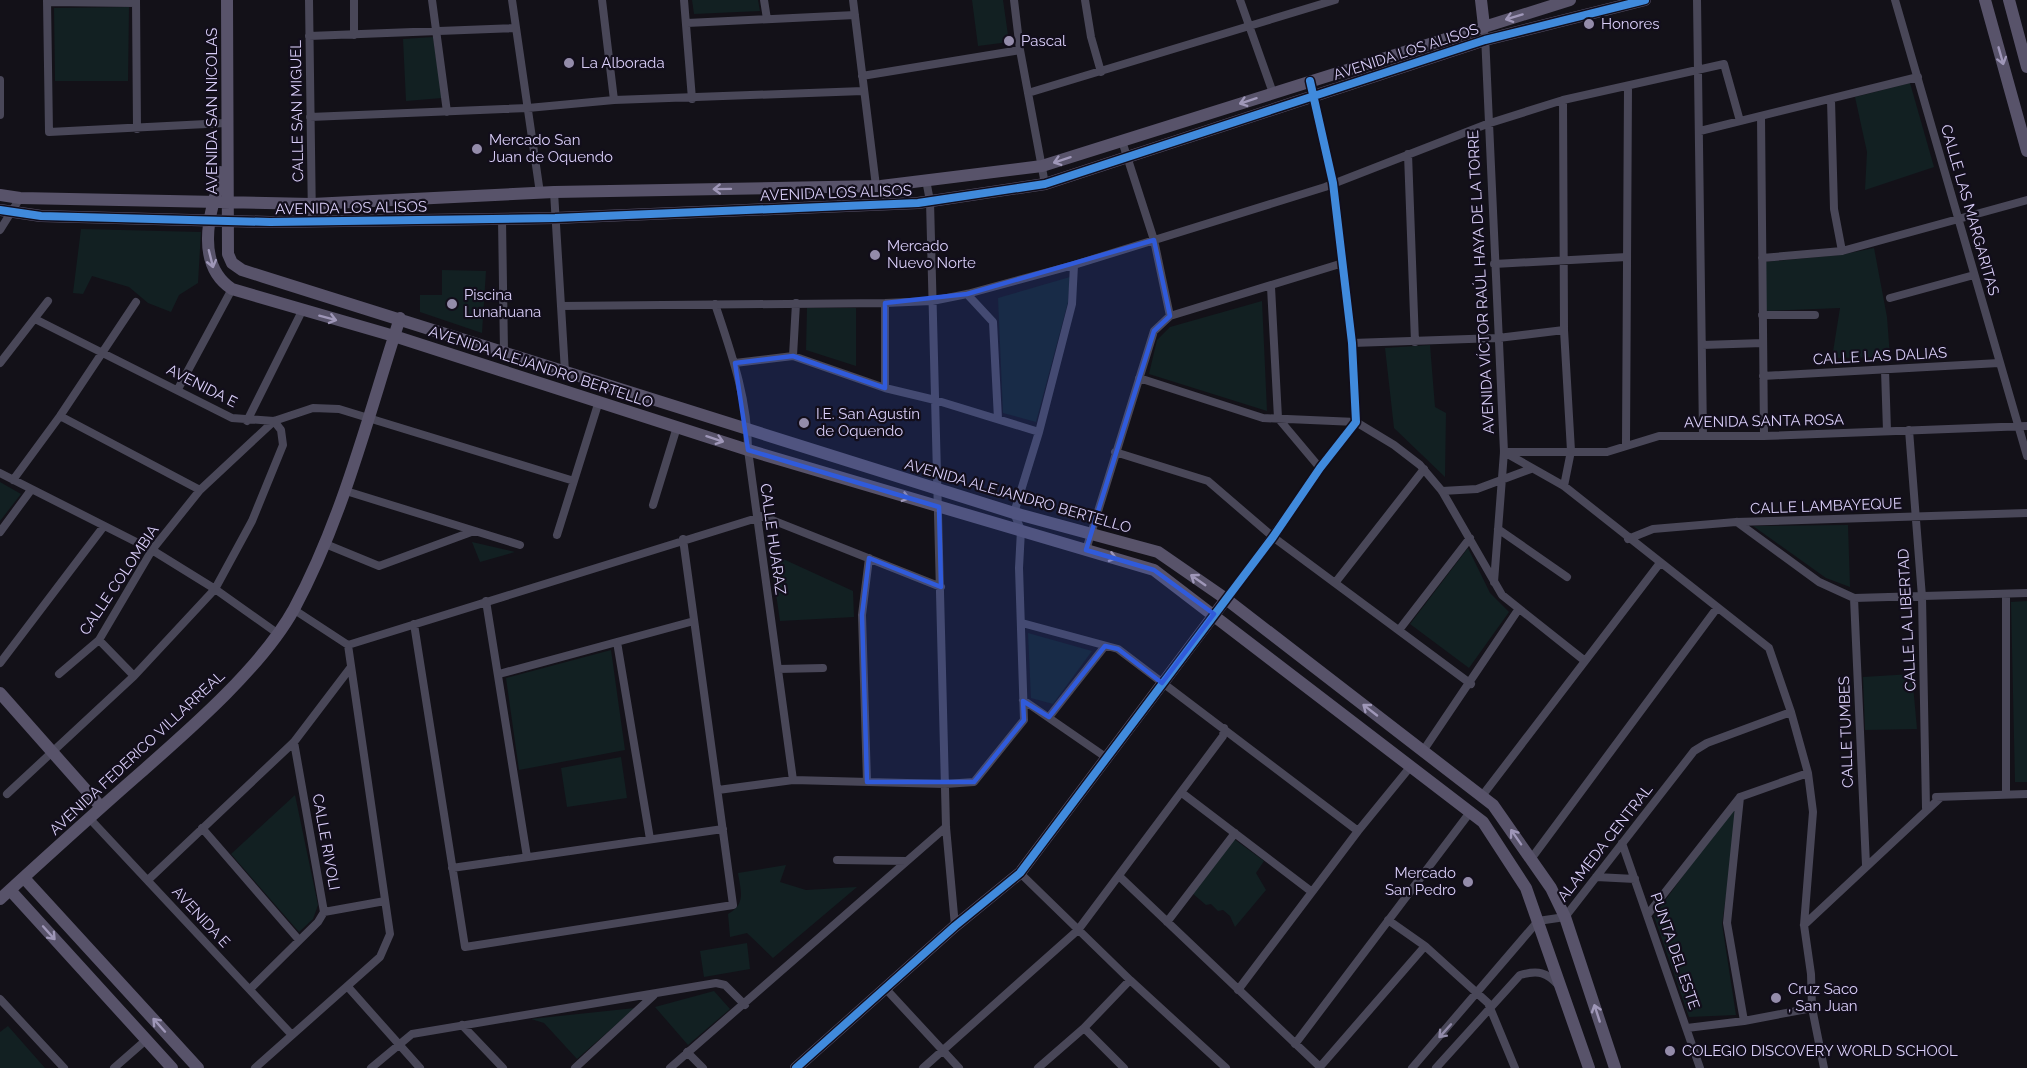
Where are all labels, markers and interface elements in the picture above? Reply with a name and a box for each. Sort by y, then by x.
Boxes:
one-way arrow [1505,12,1524,23]
place label: Honores [1601,15,1660,33]
marker: Honores [1582,17,1596,31]
street label: AVENIDA LOS ALISOS [1331,20,1481,84]
street label: AVENIDA SAN NICOLAS [203,28,221,194]
place label: Pascal [1021,32,1067,50]
marker: Pascal [1002,34,1016,48]
street label: CALLE SAN MIGUEL [287,40,307,182]
one-way arrow [1996,46,2007,65]
place label: La Alborada [581,54,665,72]
marker: La Alborada [562,56,576,70]
one-way arrow [1239,96,1258,107]
street label: CALLE LAS MARGARITAS [1937,122,2003,298]
street label: AVENIDA VÍCTOR RAÚL HAYA DE LA TORRE [1464,130,1498,434]
place label: Mercado San Juan de Oquendo [489,131,613,166]
marker: Mercado San Juan de Oquendo [470,142,484,156]
one-way arrow [1053,155,1072,166]
street label: AVENIDA LOS ALISOS [760,181,912,205]
one-way arrow [713,183,733,194]
street label: AVENIDA LOS ALISOS [275,198,427,218]
place label: Mercado Nuevo Norte [887,237,976,272]
marker: Mercado Nuevo Norte [868,248,882,262]
one-way arrow [205,249,217,268]
place label: Piscina Lunahuana [464,286,541,321]
marker: Piscina Lunahuana [445,297,459,311]
one-way arrow [318,313,337,324]
street label: AVENIDA ALEJANDRO BERTELLO [426,322,656,412]
street label: CALLE LAS DALIAS [1812,343,1948,369]
street label: AVENIDA E [164,361,240,411]
place label: I.E. San Agustín de Oquendo [816,405,920,440]
street label: AVENIDA SANTA ROSA [1684,411,1844,431]
marker: I.E. San Agustín de Oquendo [797,416,811,430]
one-way arrow [705,435,724,446]
street label: AVENIDA ALEJANDRO BERTELLO [903,455,1133,537]
street label: CALLE HUARAZ [756,482,790,596]
one-way arrow [891,491,910,502]
street label: CALLE LAMBAYEQUE [1750,494,1902,518]
street label: CALLE COLOMBIA [76,522,162,638]
street label: CALLE LA LIBERTAD [1894,548,1920,692]
one-way arrow [1099,551,1118,562]
one-way arrow [1190,574,1206,586]
street label: AVENIDA FEDERICO VILLARREAL [46,667,229,839]
street label: CALLE TUMBES [1835,676,1857,788]
one-way arrow [1362,704,1378,716]
street label: ALAMEDA CENTRAL [1554,781,1657,905]
street label: CALLE RIVOLI [309,792,343,892]
one-way arrow [1510,829,1522,846]
place label: Mercado San Pedro [1385,864,1456,899]
marker: Mercado San Pedro [1461,875,1475,889]
street label: AVENIDA E [168,883,234,951]
street label: PUNTA DEL ESTE [1647,890,1703,1012]
one-way arrow [42,925,56,940]
place label: Cruz Saco , San Juan [1788,980,1858,1015]
marker: Cruz Saco , San Juan [1769,991,1783,1005]
one-way arrow [1591,1003,1602,1022]
one-way arrow [152,1017,166,1032]
one-way arrow [1438,1023,1452,1038]
place label: COLEGIO DISCOVERY WORLD SCHOOL [1682,1042,1958,1060]
marker: COLEGIO DISCOVERY WORLD SCHOOL [1663,1044,1677,1058]

